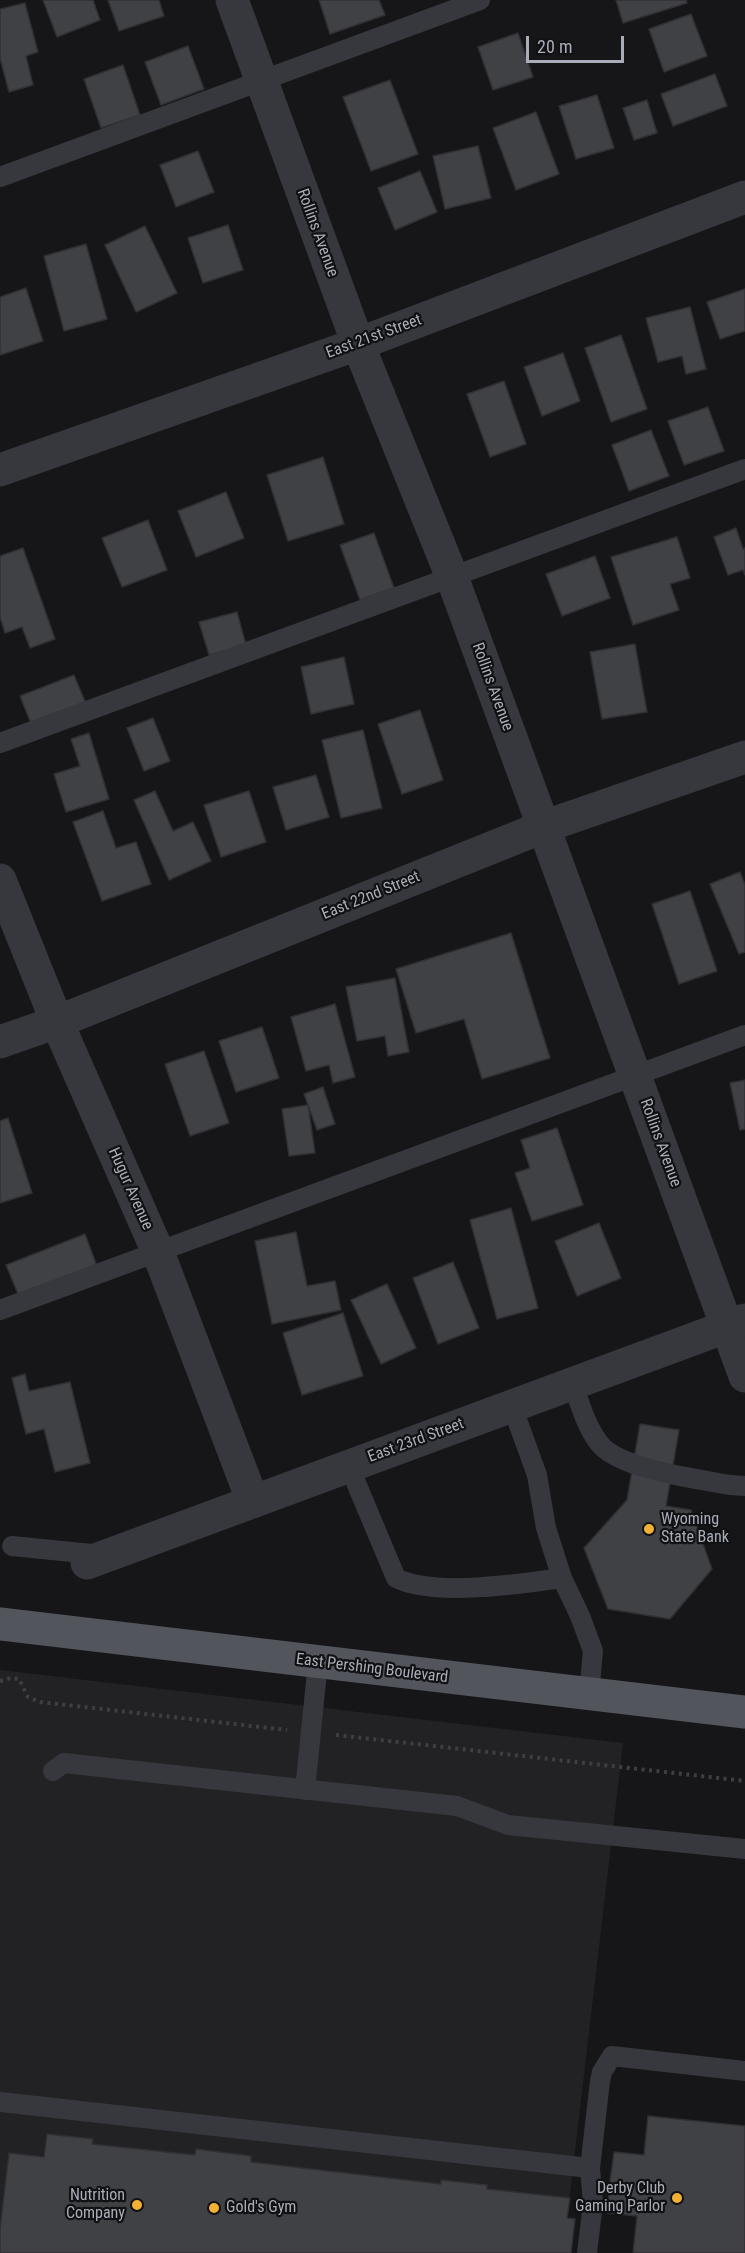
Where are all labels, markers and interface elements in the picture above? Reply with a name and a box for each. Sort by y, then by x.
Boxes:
scale bar [529,24,626,62]
text: 20 m [537,36,572,57]
street label: Rollins Avenue [292,186,342,280]
street label: East 21st Street [324,311,424,363]
street label: Rollins Avenue [467,640,517,734]
street label: East 22nd Street [319,868,423,924]
street label: Rollins Avenue [635,1096,685,1190]
street label: Hugur Avenue [103,1145,157,1233]
street label: East 23rd Street [365,1415,467,1467]
place label: Wyoming State Bank [661,1510,729,1548]
marker: Wyoming State Bank [642,1522,656,1536]
street label: East Pershing Boulevard [295,1650,449,1688]
place label: Derby Club Gaming Parlor [575,2179,665,2217]
place label: Nutrition Company [66,2186,125,2224]
marker: Derby Club Gaming Parlor [670,2191,684,2205]
marker: Nutrition Company [130,2198,144,2212]
place label: Gold's Gym [226,2198,296,2218]
marker: Gold's Gym [207,2201,221,2215]

